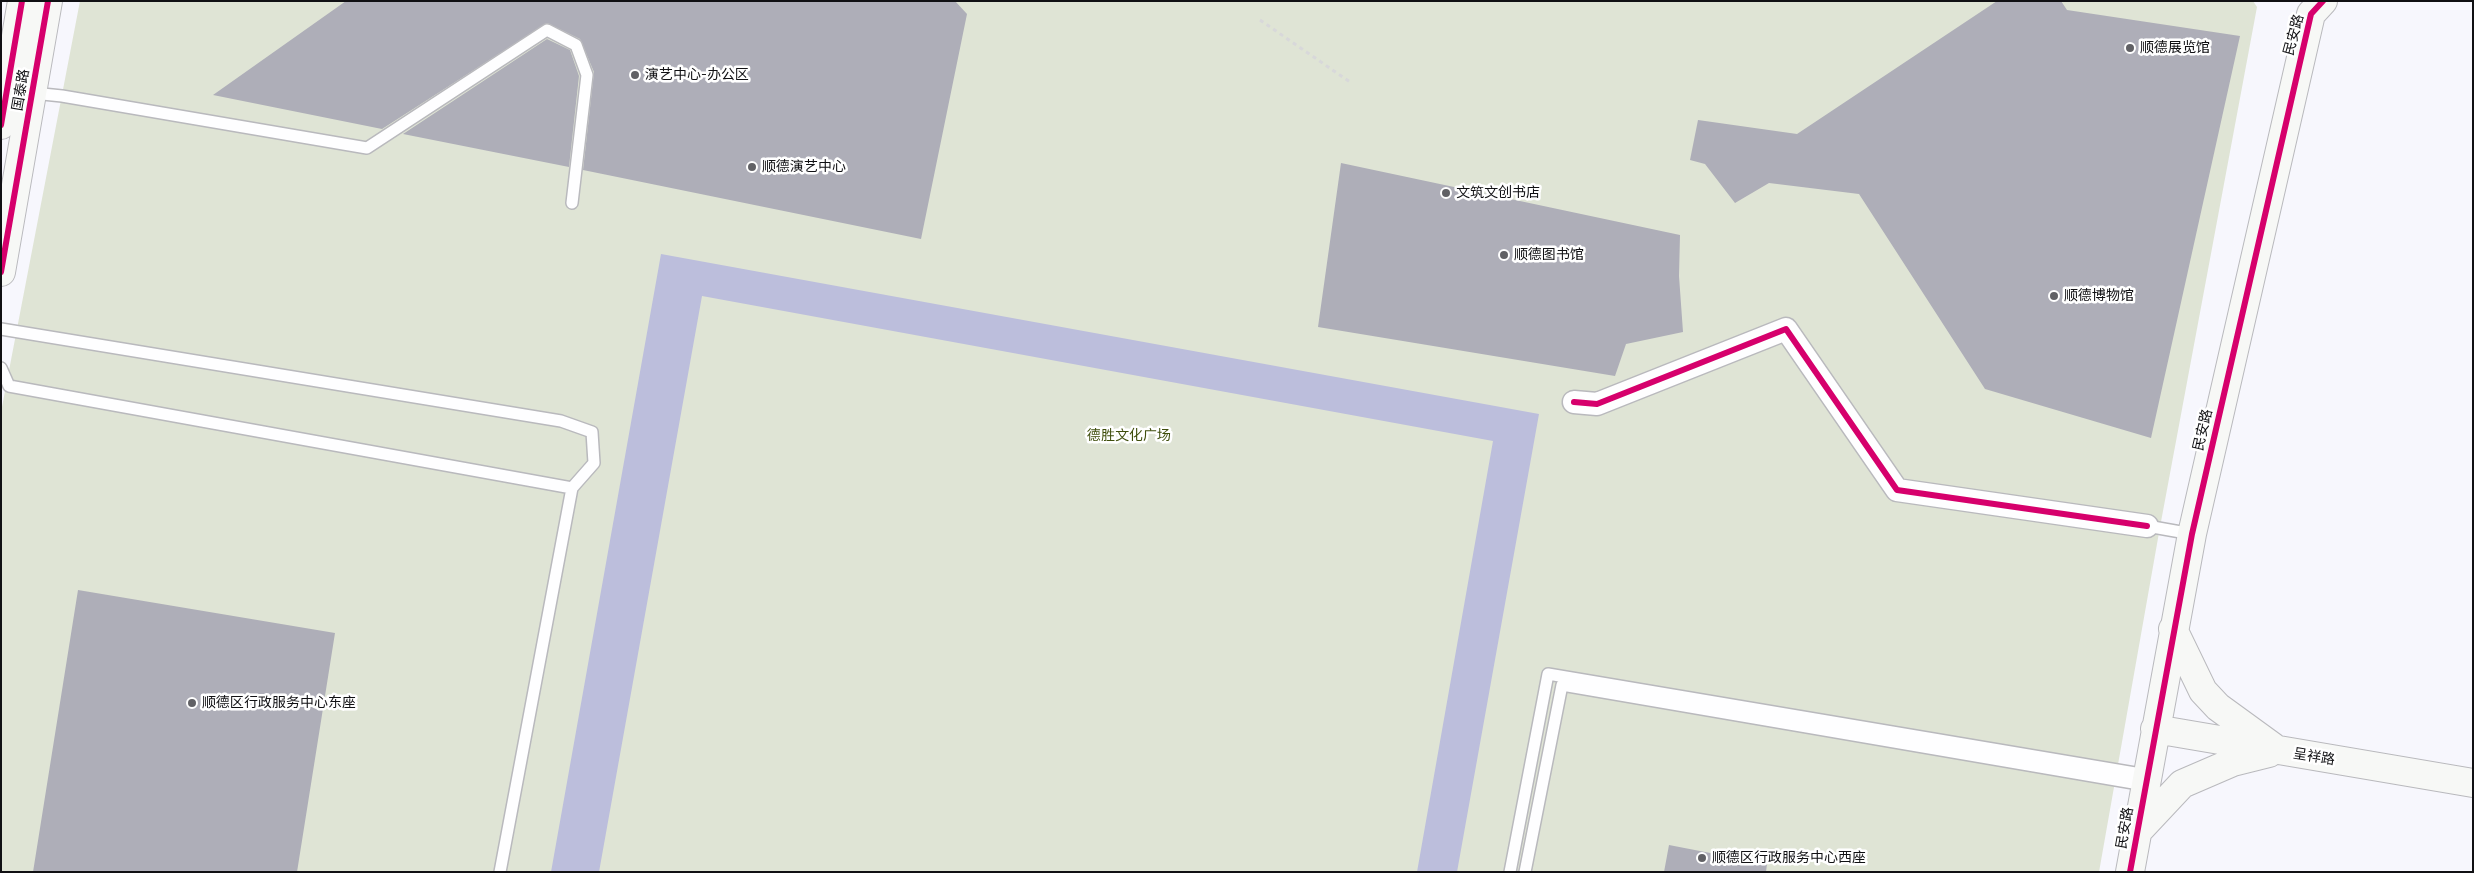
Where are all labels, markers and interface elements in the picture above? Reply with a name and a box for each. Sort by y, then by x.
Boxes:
street label: 民安路 [2280,13,2308,57]
place label: 顺德展览馆 [2140,40,2210,56]
marker: 顺德展览馆 [2124,42,2136,54]
place label: 演艺中心-办公区 [645,67,749,83]
street label: 国泰路 [9,68,33,112]
marker: 演艺中心-办公区 [629,69,641,81]
place label: 顺德演艺中心 [762,159,846,175]
marker: 顺德演艺中心 [746,161,758,173]
place label: 文筑文创书店 [1456,185,1540,201]
marker: 文筑文创书店 [1440,187,1452,199]
place label: 顺德图书馆 [1514,247,1584,263]
marker: 顺德图书馆 [1498,249,1510,261]
place label: 顺德博物馆 [2064,288,2134,304]
marker: 顺德博物馆 [2048,290,2060,302]
street label: 民安路 [2190,408,2216,452]
park label: 德胜文化广场 [1087,428,1171,444]
place label: 顺德区行政服务中心东座 [202,695,356,711]
marker: 顺德区行政服务中心东座 [186,697,198,709]
street label: 呈祥路 [2292,745,2336,769]
street label: 民安路 [2113,806,2137,850]
place label: 顺德区行政服务中心西座 [1712,850,1866,866]
marker: 顺德区行政服务中心西座 [1696,852,1708,864]

